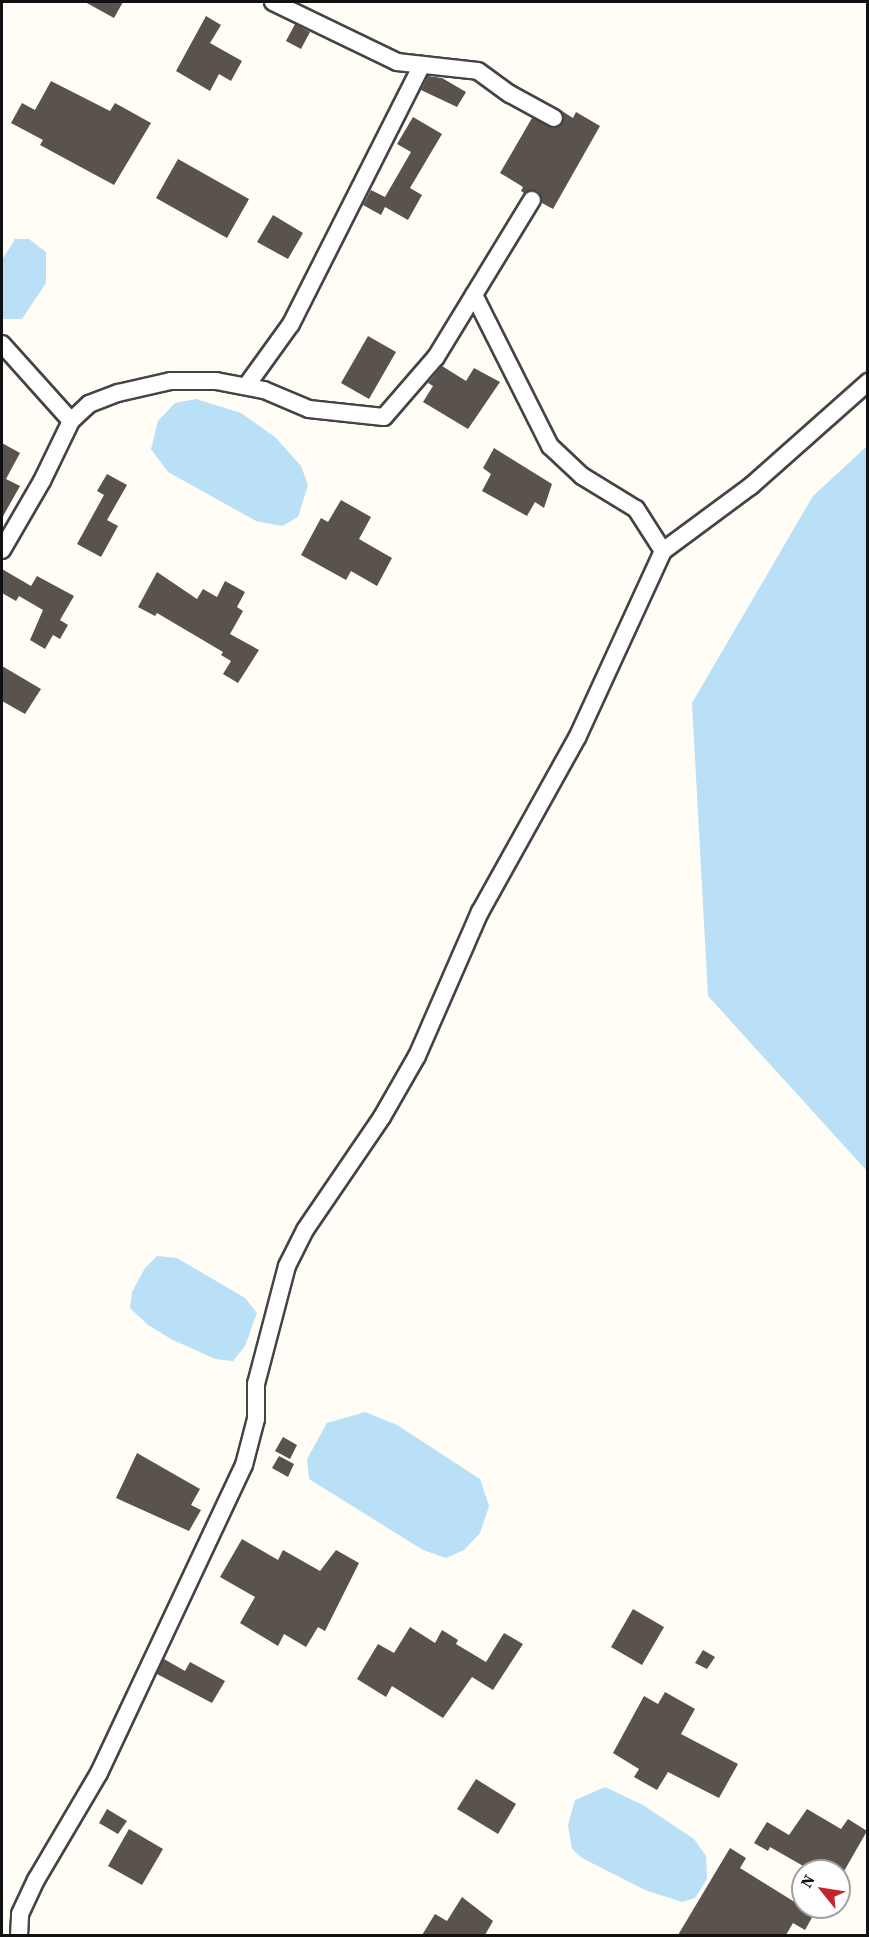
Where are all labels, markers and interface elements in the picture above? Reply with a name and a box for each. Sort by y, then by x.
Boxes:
north arrow [791,1859,851,1919]
text: N [795,1870,820,1892]

